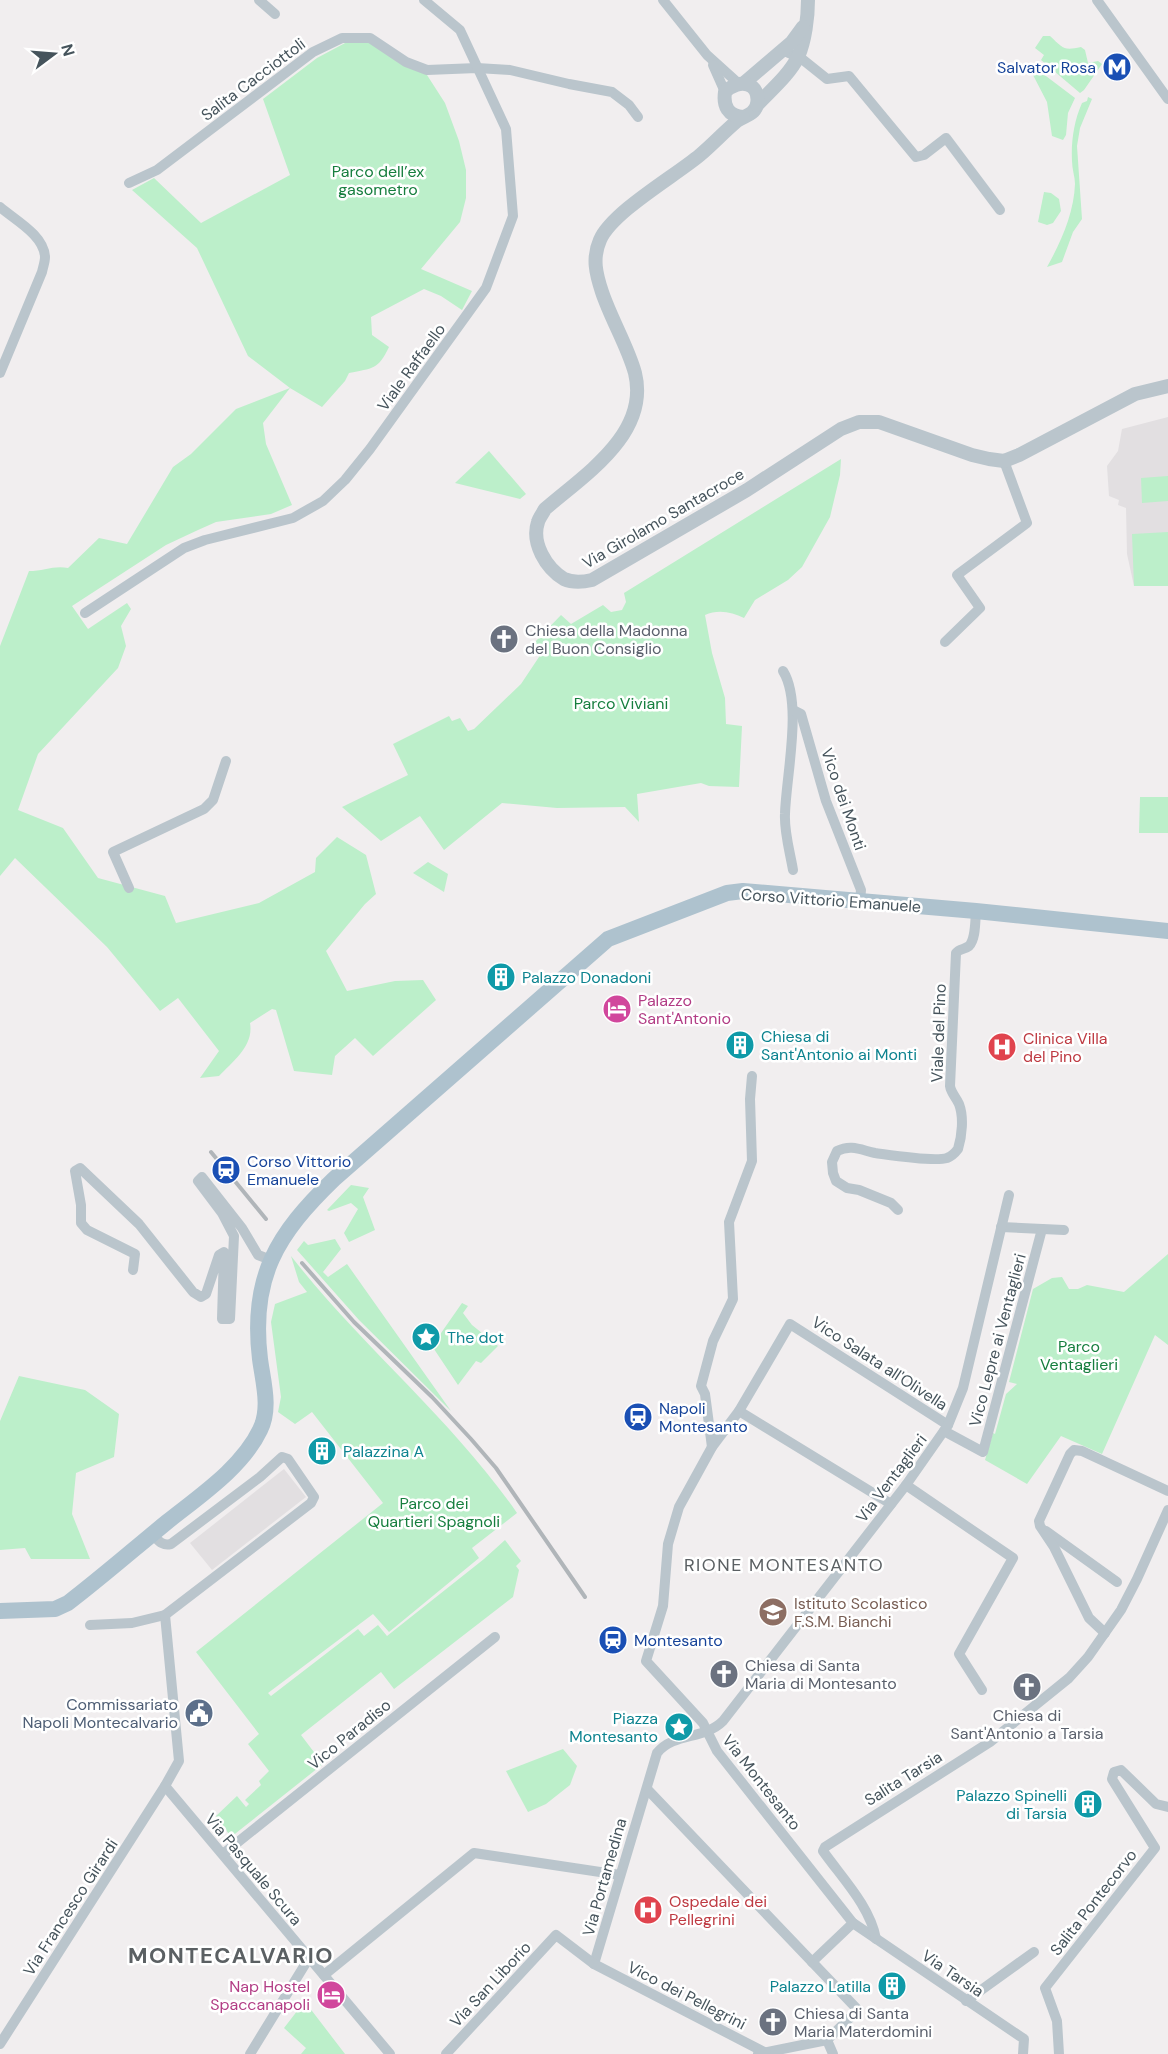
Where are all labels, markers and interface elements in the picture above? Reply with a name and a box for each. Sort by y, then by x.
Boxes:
north arrow [24,24,84,84]
street label: Salita Cacciottoli [197,33,310,126]
text: N [56,41,80,59]
metro station icon: Salvator Rosa [1101,51,1133,83]
place label: Salvator Rosa [997,57,1096,78]
park label: Parco dell’ex gasometro [332,161,424,200]
street label: Viale Raffaello [373,319,450,415]
street label: Via Girolamo Santacroce [579,463,748,573]
place label: Chiesa della Madonna del Buon Consiglio [525,620,688,659]
church icon: Chiesa della Madonna del Buon Consiglio [488,623,520,655]
park label: Parco Viviani [574,693,668,714]
street label: Vico dei Monti [816,745,871,853]
street label: Corso Vittorio Emanuele [740,884,922,917]
building icon: Palazzo Donadoni [485,961,517,993]
place label: Palazzo Donadoni [522,967,651,988]
street label: Viale del Pino [926,983,951,1083]
place label: Palazzo Sant'Antonio [638,990,731,1029]
hotel icon: Palazzo Sant'Antonio [601,993,633,1025]
place label: Chiesa di Sant'Antonio ai Monti [761,1026,917,1065]
place label: Clinica Villa del Pino [1023,1028,1107,1067]
building icon: Chiesa di Sant'Antonio ai Monti [724,1029,756,1061]
hospital icon: Clinica Villa del Pino [986,1031,1018,1063]
place label: Corso Vittorio Emanuele [247,1151,351,1190]
station icon: Corso Vittorio Emanuele [210,1154,242,1186]
street label: Vico Lepre ai Ventaglieri [964,1251,1031,1429]
street label: Vico Salata all'Olivella [808,1312,952,1415]
place icon: The dot [410,1321,442,1353]
place label: The dot [447,1327,504,1348]
park label: Parco Ventaglieri [1040,1336,1118,1375]
place label: Napoli Montesanto [659,1398,748,1437]
station icon: Napoli Montesanto [622,1401,654,1433]
street label: Via Ventaglieri [851,1430,932,1527]
building icon: Palazzina A [306,1435,338,1467]
place label: Palazzina A [343,1441,425,1462]
park label: Parco dei Quartieri Spagnoli [368,1493,500,1532]
district label: RIONE MONTESANTO [684,1553,884,1577]
place label: Istituto Scolastico F.S.M. Bianchi [794,1593,927,1632]
school or university icon: Istituto Scolastico F.S.M. Bianchi [757,1596,789,1628]
station icon: Montesanto [597,1624,629,1656]
place label: Montesanto [634,1630,723,1651]
place label: Chiesa di Santa Maria di Montesanto [745,1655,897,1694]
church icon: Chiesa di Santa Maria di Montesanto [708,1658,740,1690]
church icon: Chiesa di Sant'Antonio a Tarsia [1011,1671,1043,1703]
place label: Commissariato Napoli Montecalvario [22,1694,178,1733]
street label: Vico Paradiso [303,1694,395,1774]
public building icon: Commissariato Napoli Montecalvario [183,1697,215,1729]
place label: Chiesa di Sant'Antonio a Tarsia [950,1705,1104,1744]
place label: Piazza Montesanto [569,1708,658,1747]
place icon: Piazza Montesanto [663,1711,695,1743]
street label: Via Montesanto [718,1730,806,1835]
street label: Salita Tarsia [861,1746,946,1811]
place label: Palazzo Spinelli di Tarsia [956,1785,1067,1824]
building icon: Palazzo Spinelli di Tarsia [1072,1788,1104,1820]
street label: Via Pasquale Scura [201,1809,307,1930]
street label: Via Portamedina [578,1816,631,1939]
street label: Via Francesco Girardi [18,1835,123,1980]
street label: Salita Pontecorvo [1045,1845,1141,1960]
place label: Ospedale dei Pellegrini [669,1891,767,1930]
hospital icon: Ospedale dei Pellegrini [632,1894,664,1926]
street label: Via San Liborio [445,1937,536,2032]
district label: MONTECALVARIO [128,1941,334,1970]
street label: Via Tarsia [918,1945,988,2002]
street label: Vico dei Pellegrini [624,1956,750,2034]
building icon: Palazzo Latilla [876,1970,908,2002]
place label: Nap Hostel Spaccanapoli [210,1976,310,2015]
place label: Palazzo Latilla [770,1976,871,1997]
hotel icon: Nap Hostel Spaccanapoli [315,1979,347,2011]
place label: Chiesa di Santa Maria Materdomini [794,2003,932,2042]
church icon: Chiesa di Santa Maria Materdomini [757,2006,789,2038]

